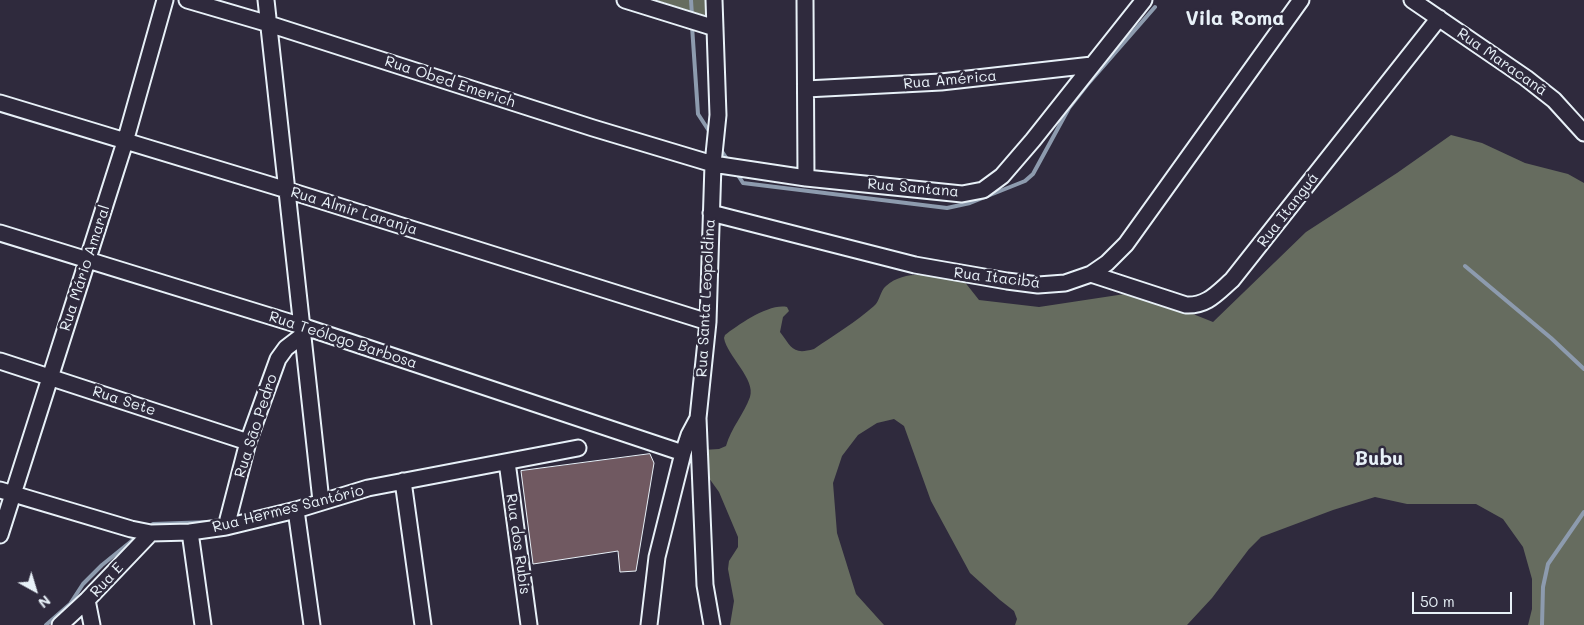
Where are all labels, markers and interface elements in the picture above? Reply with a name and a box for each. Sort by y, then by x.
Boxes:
district label: Vila Roma [1185,7,1285,31]
street label: Rua Maracanã [1453,24,1551,100]
street label: Rua Obed Emerich [382,52,518,112]
street label: Rua América [902,67,998,93]
street label: Rua Itanguá [1253,169,1323,251]
street label: Rua Santana [867,175,959,201]
street label: Rua Almir Laranja [288,183,420,239]
street label: Rua Mário Amaral [56,203,114,333]
street label: Rua Santa Leopoldina [693,218,719,378]
street label: Rua Itacibá [953,264,1041,292]
street label: Rua Teólogo Barbosa [267,308,419,372]
street label: Rua São Pedro [231,372,281,480]
street label: Rua Sete [90,382,158,420]
district label: Bubu [1354,447,1404,471]
street label: Rua Hermes Santório [210,481,366,537]
street label: Rua dos Rubis [502,492,534,596]
street label: Rua E [87,559,127,601]
north arrow [10,565,60,615]
scale bar [1414,582,1514,614]
text: N [35,591,55,613]
text: 50 m [1420,591,1455,611]

